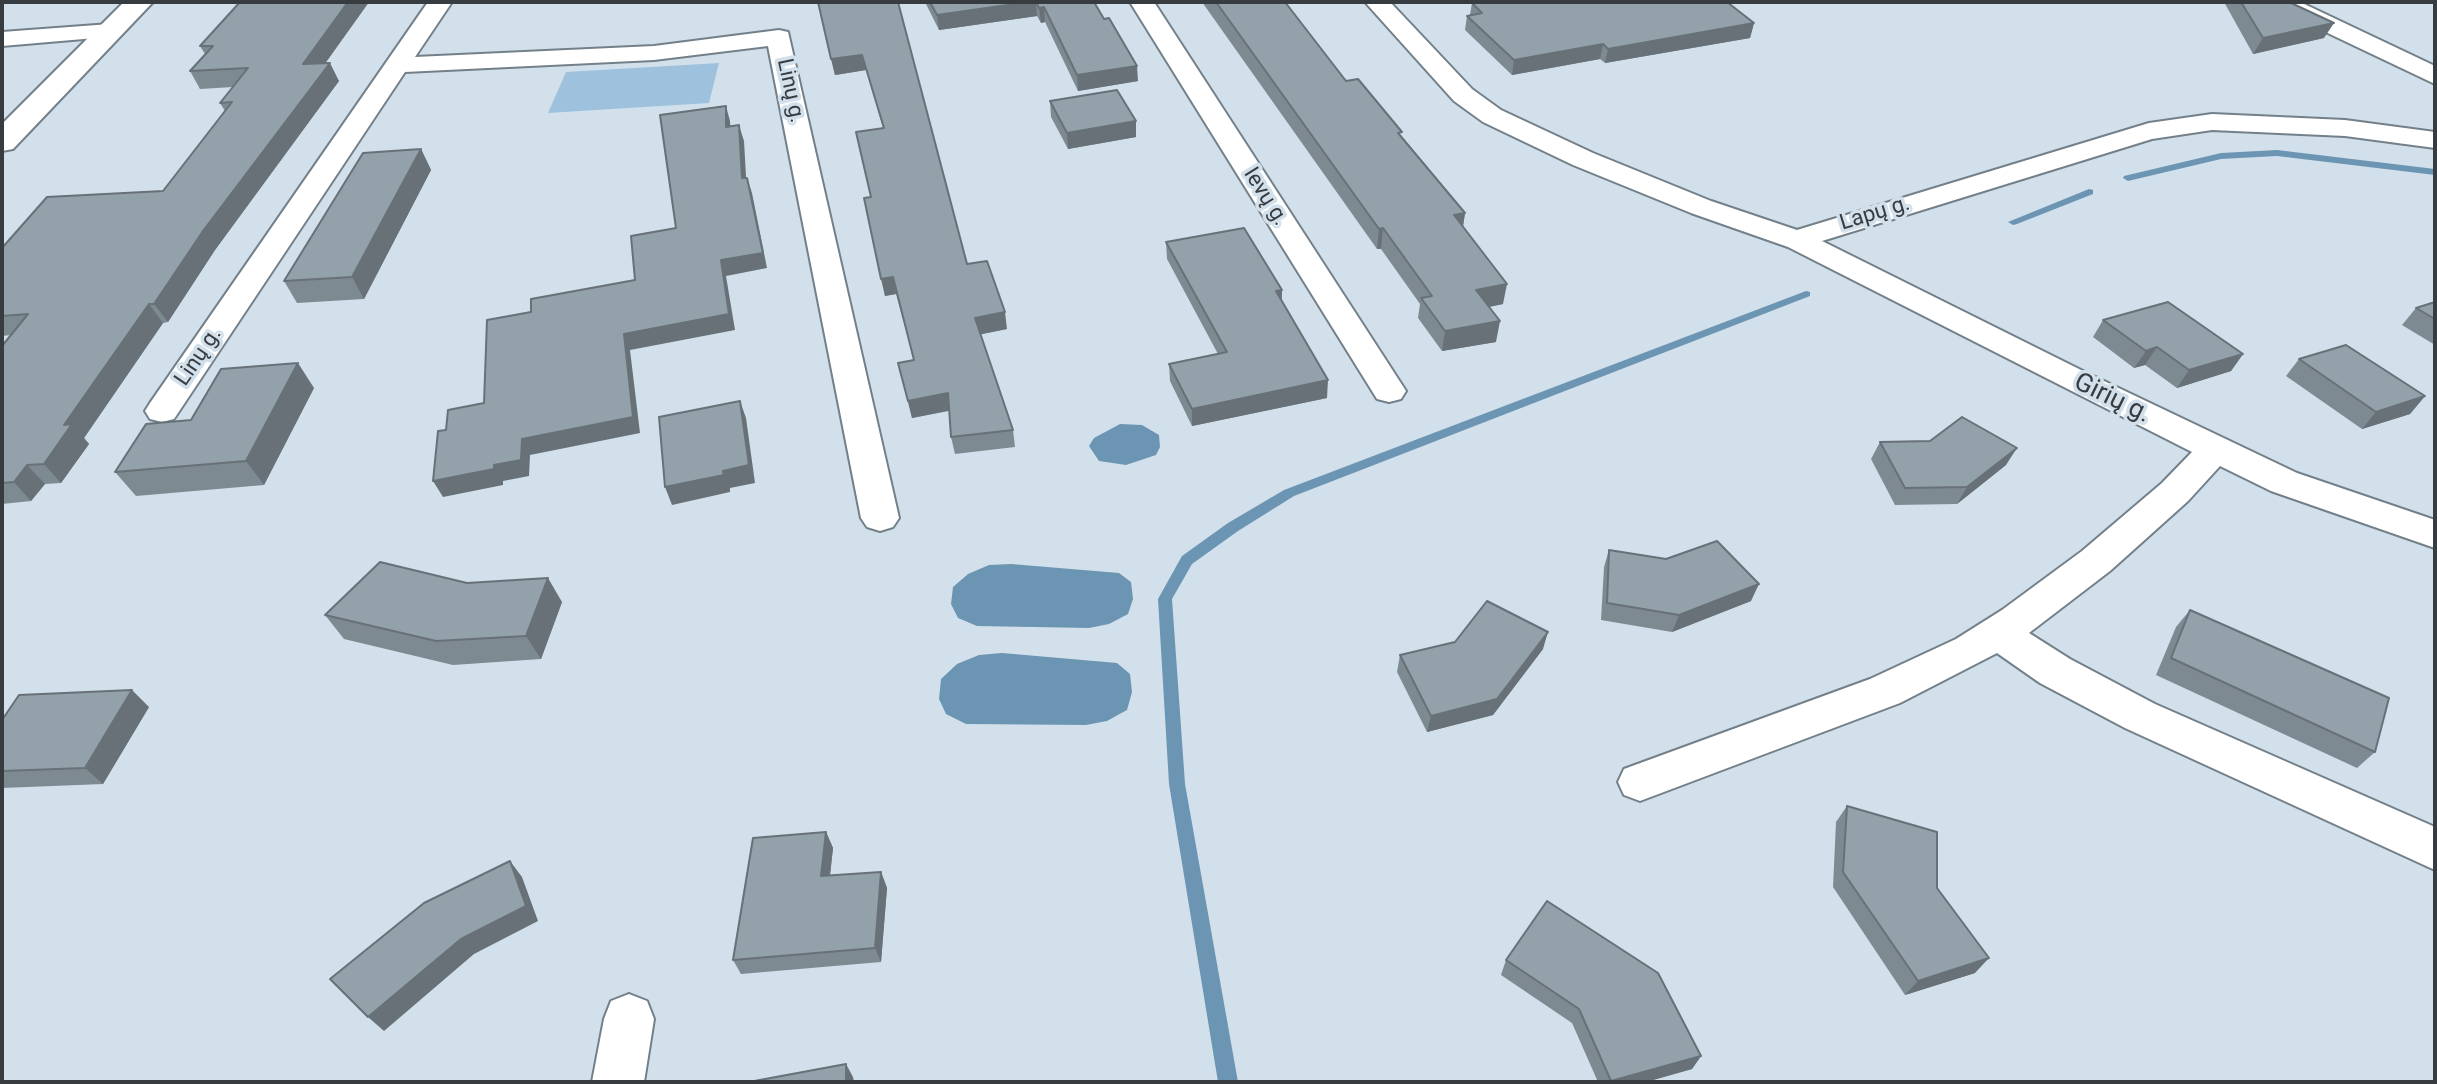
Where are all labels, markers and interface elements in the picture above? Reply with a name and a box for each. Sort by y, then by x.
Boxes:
street label: Linų g. [770,56,810,126]
street label: Ievų g. [1237,163,1293,231]
street label: Lapų g. [1837,191,1913,237]
street label: Linų g. [170,323,228,391]
street label: Girių g. [2069,367,2155,431]

